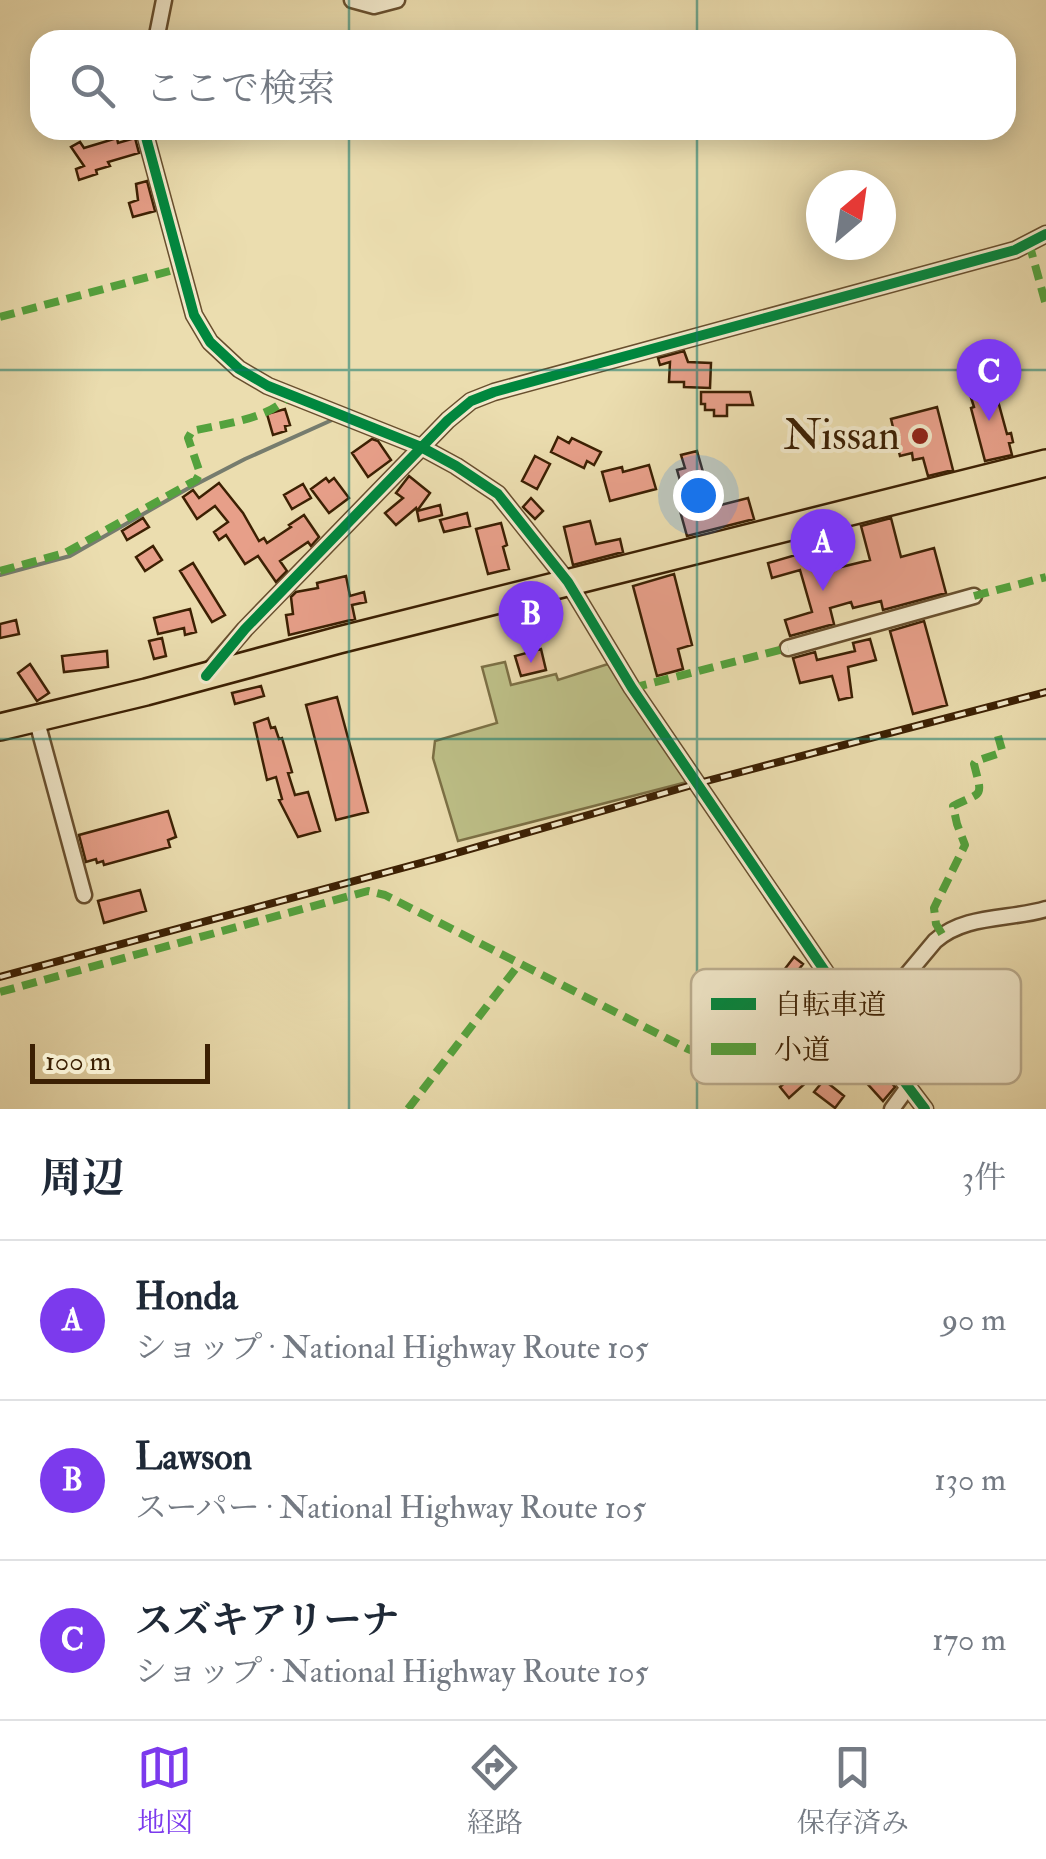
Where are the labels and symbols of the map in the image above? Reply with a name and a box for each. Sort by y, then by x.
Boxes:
north arrow [806,170,896,260]
pin: C [956,338,1022,421]
place label: Nissan [784,410,900,462]
marker: Nissan [909,425,931,447]
your location [673,470,724,521]
pin: A [790,508,856,591]
pin: B [498,580,564,663]
legend [691,969,1021,1084]
text: 自転車道 [774,988,886,1023]
text: 小道 [774,1033,830,1068]
scale bar [30,1039,210,1084]

